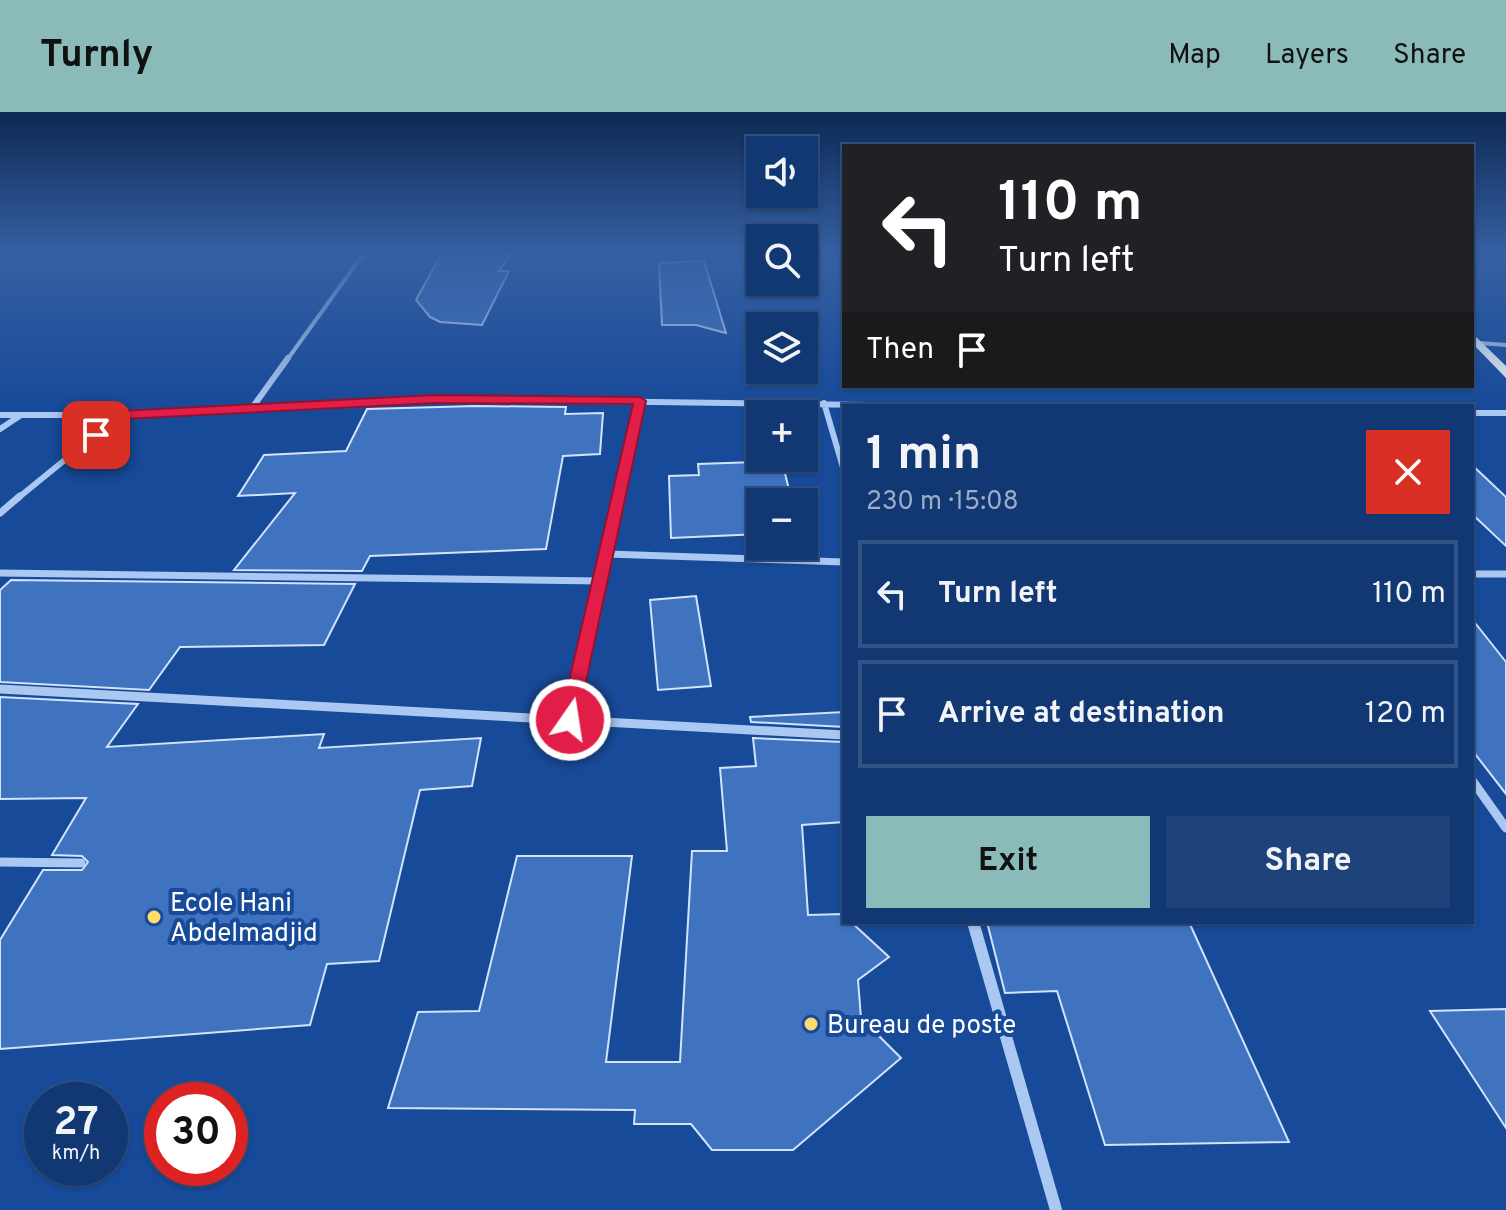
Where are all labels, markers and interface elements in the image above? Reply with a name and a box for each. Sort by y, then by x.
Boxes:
text: Turnly [40,32,153,81]
text: Map [1168,38,1221,74]
text: Layers [1265,38,1349,74]
text: Share [1393,38,1466,74]
map controls [746,136,818,560]
button: sound [746,136,818,208]
text: 110 m [998,170,1143,240]
icon: left [866,176,970,280]
button: search [746,224,818,296]
text: Turn left [998,239,1135,285]
button: layers [746,312,818,384]
icon: arrive [950,328,994,372]
text: Then [866,332,934,369]
button: + [746,400,818,472]
pin [62,401,130,469]
icon: arrive [74,413,118,457]
text: 1 min [866,426,981,486]
button: close [1366,430,1450,514]
text: 230 m · 15:08 [866,486,1019,519]
button: − [746,488,818,560]
icon: left [870,572,914,616]
text: Turn left [938,576,1058,613]
text: 110 m [1372,576,1446,613]
position arrow [528,678,612,762]
icon: arrive [870,692,914,736]
text: Arrive at destination [938,696,1224,733]
text: 120 m [1365,696,1446,733]
button: Exit [866,816,1150,908]
button: Share [1166,816,1450,908]
place label: Ecole Hani Abdelmadjid [170,888,318,951]
marker: Ecole Hani Abdelmadjid [145,908,163,926]
place label: Bureau de poste [827,1010,1016,1043]
marker: Bureau de poste [802,1015,820,1033]
speed limit sign: 30 [144,1082,248,1186]
text: 27 [53,1099,99,1149]
text: km/h [52,1141,100,1167]

